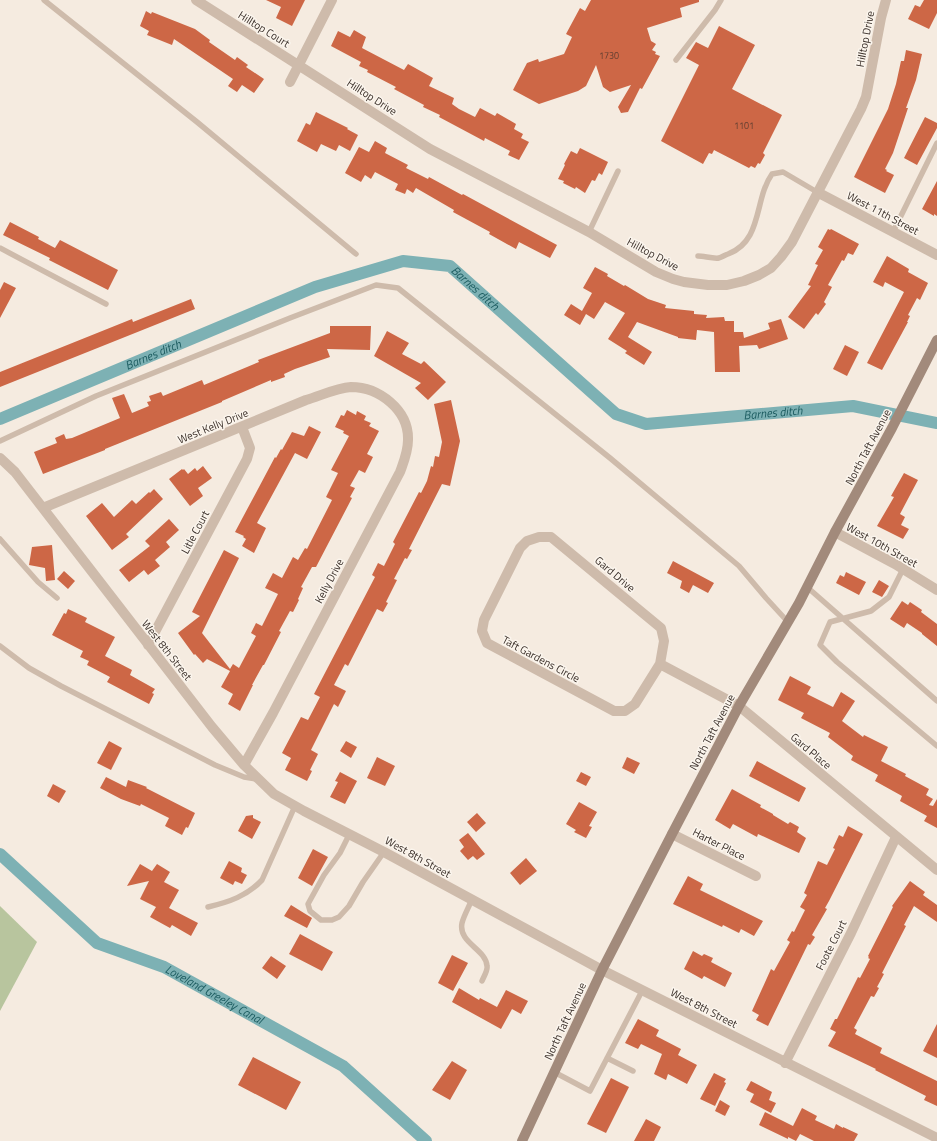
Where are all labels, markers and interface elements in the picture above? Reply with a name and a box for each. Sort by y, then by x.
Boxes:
street label: Hilltop Court [235,7,293,51]
street label: Hilltop Drive [852,9,878,68]
house number: 1730 [599,49,619,62]
street label: Hilltop Drive [344,75,401,119]
house number: 1101 [734,119,754,132]
street label: West 11th Street [844,187,922,239]
street label: Hilltop Drive [624,234,682,275]
water label: Barnes ditch [447,261,504,315]
water label: Barnes ditch [122,334,185,375]
water label: Barnes ditch [743,400,804,424]
street label: West Kelly Drive [175,404,251,447]
street label: North Taft Avenue [841,406,895,488]
street label: Litle Court [177,507,213,557]
street label: West 10th Street [843,519,921,571]
street label: Gard Drive [591,552,639,596]
street label: Kelly Drive [311,555,348,606]
street label: West 8th Street [138,616,196,684]
street label: Taft Gardens Circle [499,632,583,686]
street label: North Taft Avenue [685,691,739,773]
street label: Gard Place [787,729,835,773]
street label: Harter Place [690,824,749,864]
street label: West 8th Street [382,832,454,882]
street label: Foote Court [812,917,850,973]
water label: Loveland Greeley Canal [162,959,268,1030]
street label: North Taft Avenue [540,979,590,1062]
street label: West 8th Street [668,984,740,1032]

